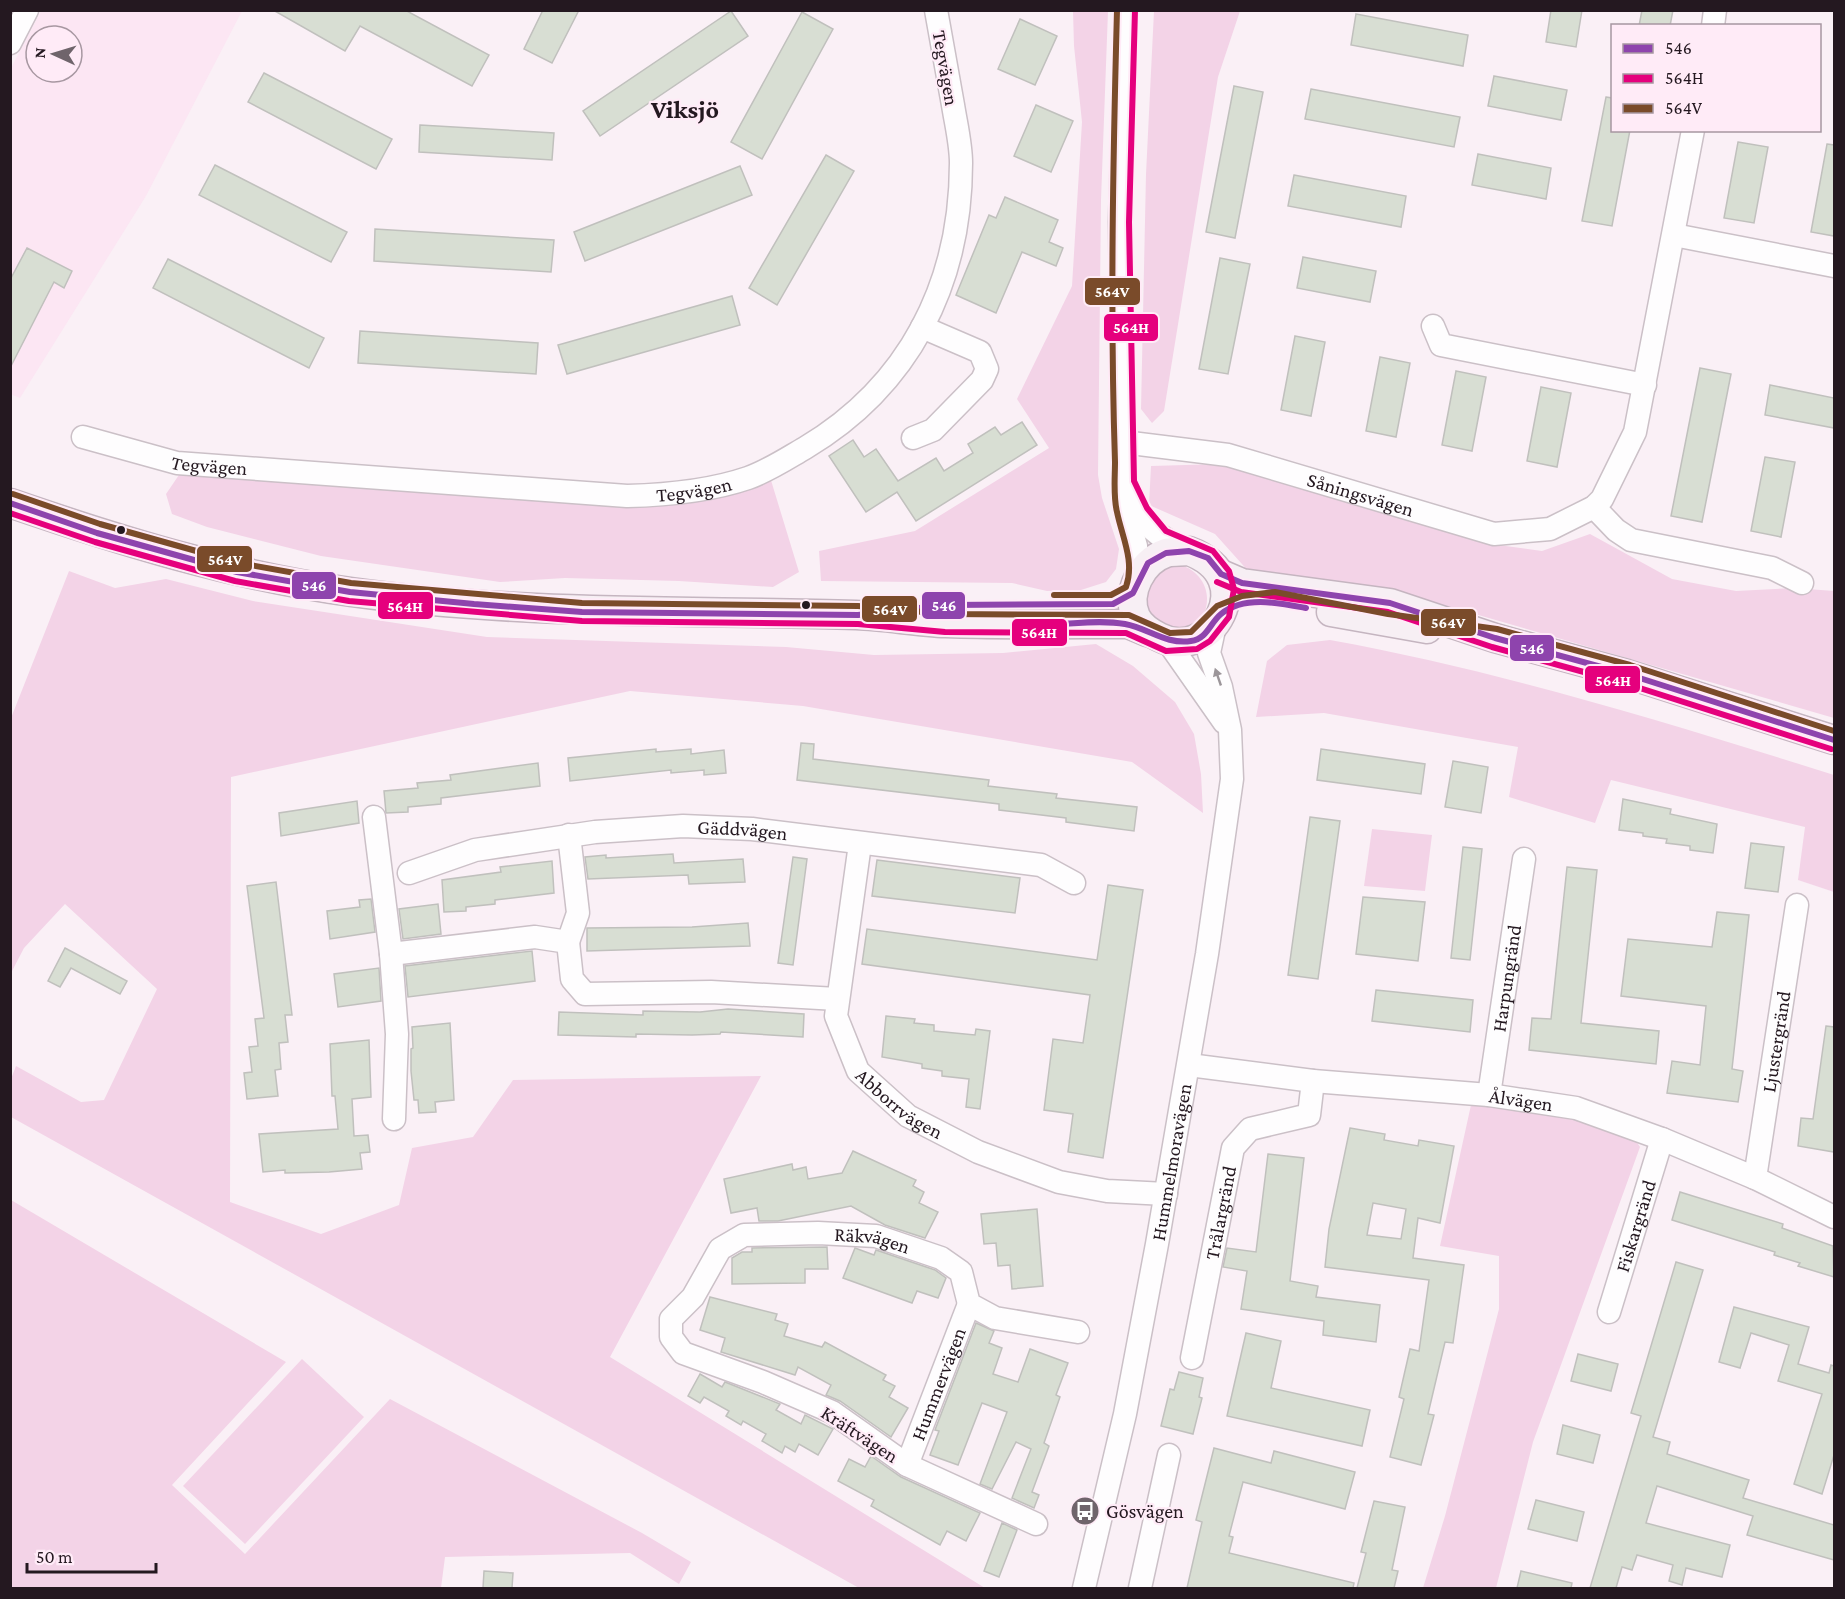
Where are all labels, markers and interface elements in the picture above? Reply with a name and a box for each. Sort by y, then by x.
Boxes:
north arrow [24,24,84,84]
legend [1611,24,1821,132]
street label: Tegvägen [928,29,963,108]
text: 546 [1665,38,1692,58]
text: N [31,47,48,59]
text: 564H [1665,68,1704,88]
district label: Viksjö [650,95,719,124]
text: 564V [1665,98,1703,118]
line badge: 564V [1084,277,1141,306]
text: 564V [1095,283,1130,300]
line badge: 564H [1103,313,1159,342]
text: 564H [1113,319,1149,336]
street label: Tegvägen [169,451,248,479]
street label: Såningsvägen [1305,468,1417,521]
street label: Tegvägen [655,472,734,506]
unlabelled marker [115,524,127,536]
line badge: 564V [196,545,253,573]
text: 564V [208,551,243,568]
line badge: 546 [291,571,337,600]
text: 546 [301,577,327,594]
line badge: 564H [377,591,434,620]
line badge: 546 [921,591,966,620]
line badge: 564V [861,595,918,623]
text: 546 [931,597,957,614]
text: 564H [387,598,423,615]
unlabelled marker [800,599,812,611]
text: 564V [873,601,908,618]
line badge: 564V [1420,608,1477,637]
text: 564V [1431,614,1466,631]
line badge: 564H [1011,618,1068,647]
text: 564H [1021,624,1057,641]
line badge: 546 [1509,634,1555,662]
text: 546 [1519,640,1545,657]
line badge: 564H [1584,665,1641,694]
one-way arrow [1212,668,1222,686]
text: 564H [1595,672,1631,689]
street label: Gäddvägen [697,816,789,844]
street label: Harpungränd [1487,923,1525,1033]
street label: Ljustergränd [1757,989,1795,1094]
street label: Abborrvägen [852,1064,947,1143]
street label: Hummelmoravägen [1147,1081,1196,1242]
street label: Ålvägen [1488,1084,1555,1115]
street label: Trålargränd [1200,1164,1240,1262]
street label: Fiskargränd [1611,1177,1660,1275]
street label: Räkvägen [834,1223,913,1258]
street label: Hummervägen [907,1324,970,1443]
street label: Kräftvägen [817,1401,903,1468]
bus stop icon: Gösvägen [1069,1495,1101,1527]
place label: Gösvägen [1106,1500,1184,1523]
scale bar [27,1536,156,1574]
text: 50 m [36,1547,73,1567]

